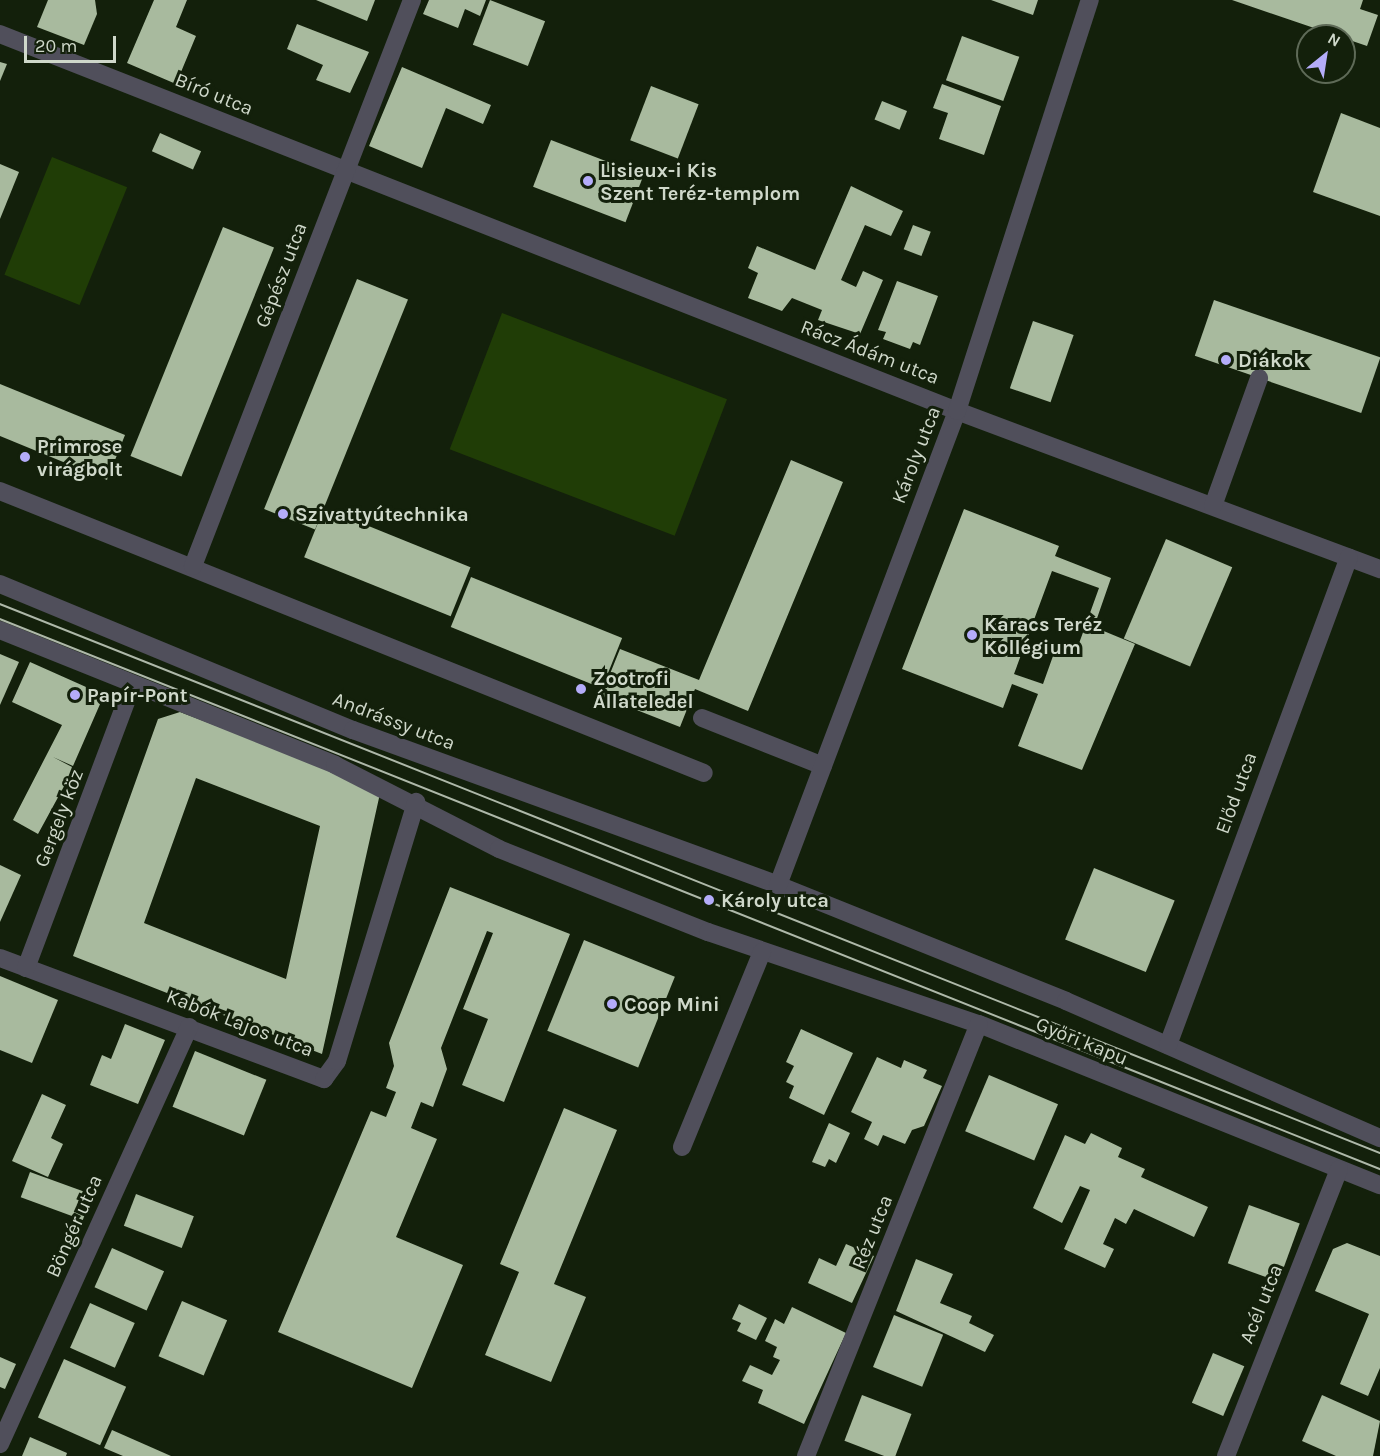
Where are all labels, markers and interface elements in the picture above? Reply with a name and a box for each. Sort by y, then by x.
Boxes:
scale bar [27,24,118,62]
north arrow [1296,24,1356,84]
text: N [1325,29,1344,51]
text: 20 m [35,35,77,57]
street label: Bíró utca [171,67,257,121]
place label: Lisieux-i Kis Szent Teréz-templom [600,158,800,205]
marker: Lisieux-i Kis Szent Teréz-templom [581,174,595,188]
street label: Gépész utca [250,219,312,331]
street label: Rácz Ádám utca [797,315,943,389]
place label: Diákok [1238,348,1305,372]
marker: Diákok [1219,353,1233,367]
street label: Károly utca [887,403,945,507]
place label: Primrose virágbolt [37,434,123,481]
marker: Primrose virágbolt [18,450,32,464]
place label: Szivattyútechnika [295,502,469,526]
marker: Szivattyútechnika [276,507,290,521]
place label: Karacs Teréz Kollégium [984,612,1102,659]
marker: Karacs Teréz Kollégium [965,628,979,642]
place label: Zootrofi Állateledel [593,666,694,713]
marker: Zootrofi Állateledel [574,682,588,696]
place label: Papír-Pont [87,683,188,707]
street label: Andrássy utca [329,687,459,755]
marker: Papír-Pont [68,688,82,702]
street label: Előd utca [1210,749,1262,837]
street label: Gergely köz [29,766,89,870]
place label: Károly utca [721,888,829,912]
marker: Károly utca [702,893,716,907]
street label: Kabók Lajos utca [163,984,317,1062]
place label: Coop Mini [624,992,720,1016]
marker: Coop Mini [605,997,619,1011]
street label: Győri kapu [1032,1012,1132,1070]
street label: Böngér utca [41,1171,107,1281]
street label: Réz utca [846,1191,898,1273]
street label: Acél utca [1234,1261,1288,1347]

